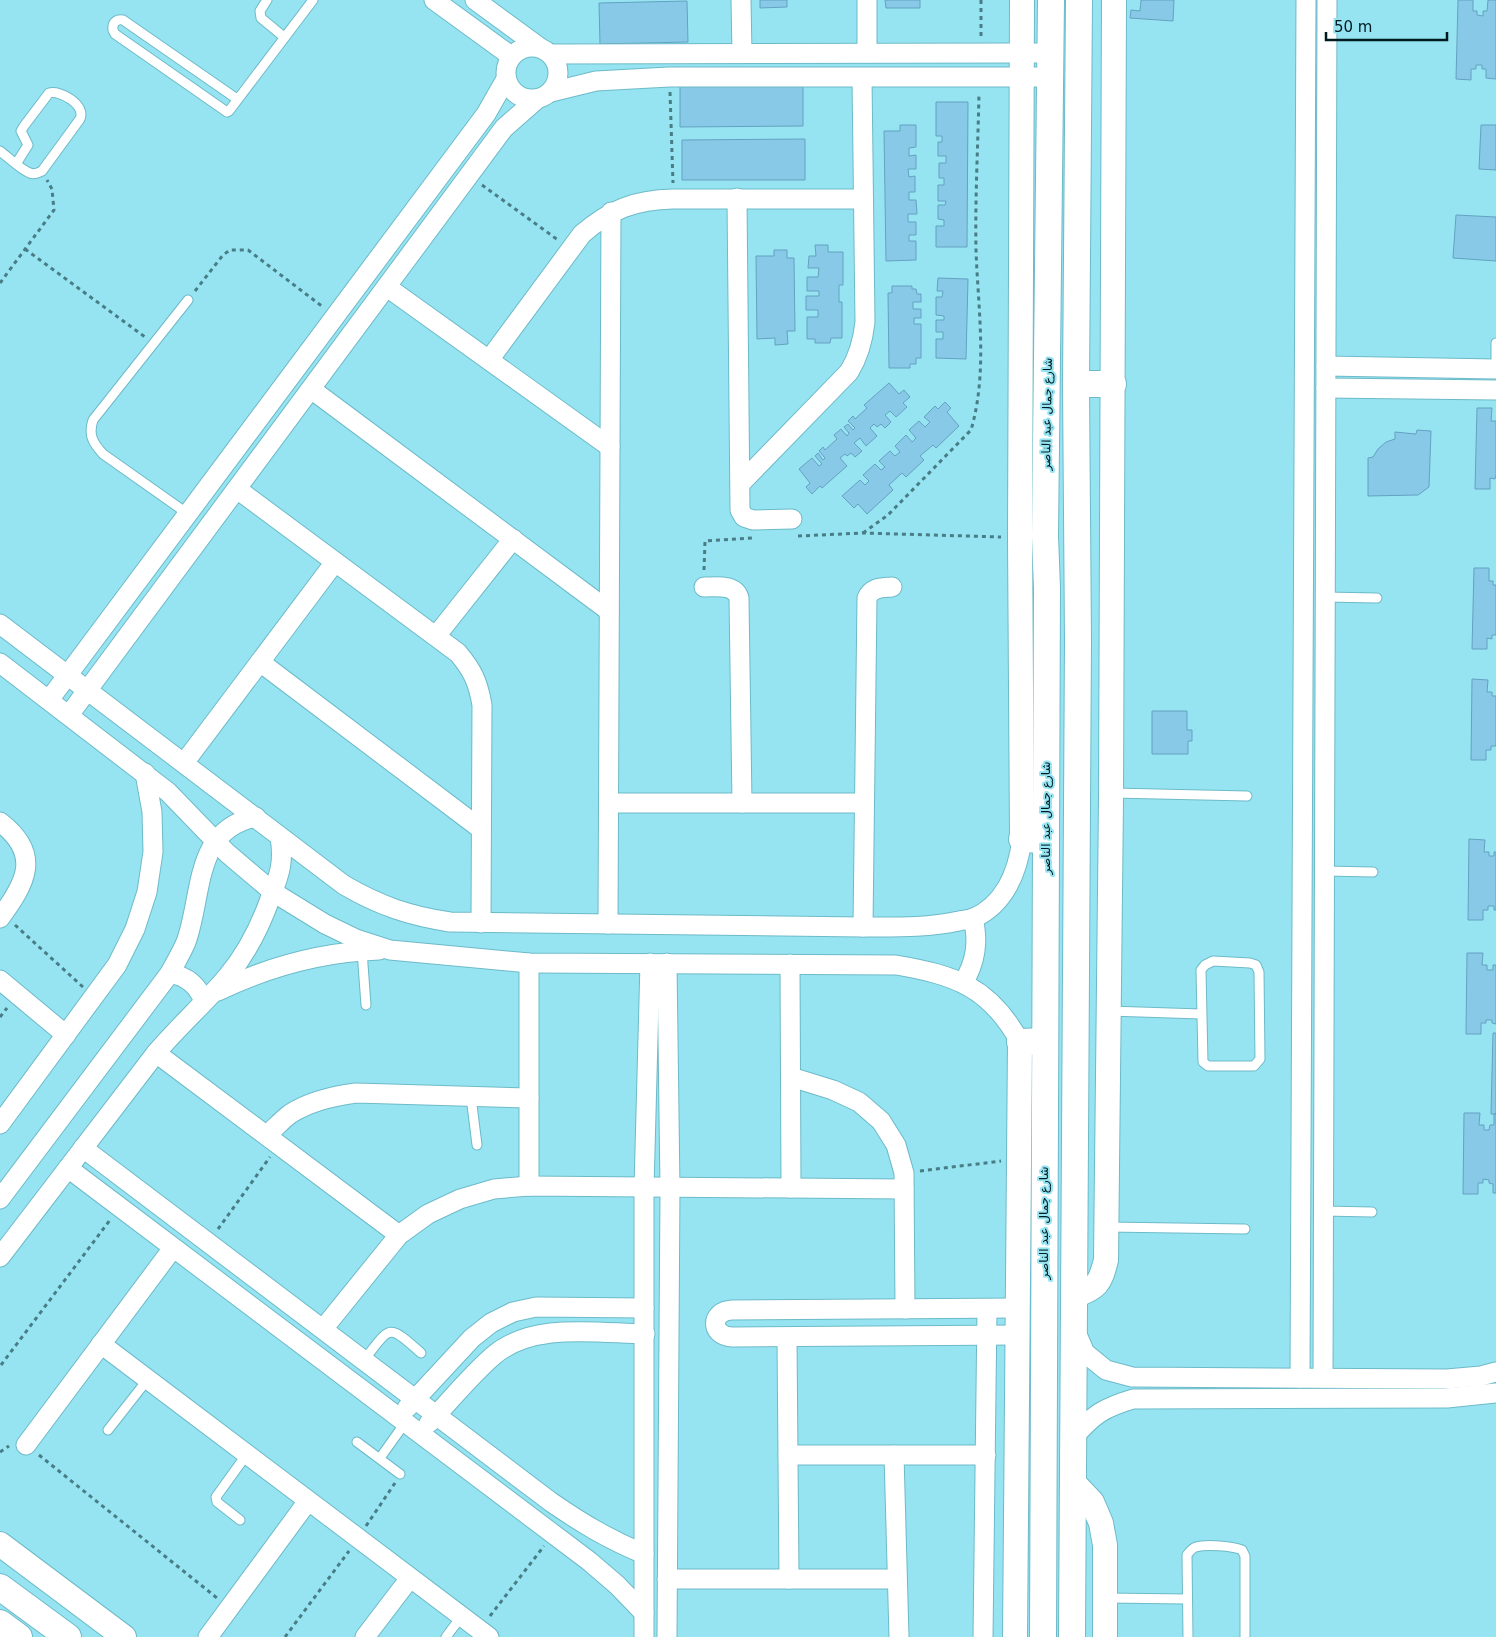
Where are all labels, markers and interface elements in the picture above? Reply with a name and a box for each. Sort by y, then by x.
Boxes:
scale bar [1326,10,1447,42]
text: 50 m [1334,18,1372,36]
street label: شارع جمال عبد الناصر [1039,357,1056,472]
street label: شارع جمال عبد الناصر [1039,762,1054,876]
street label: شارع جمال عبد الناصر [1037,1167,1052,1281]

